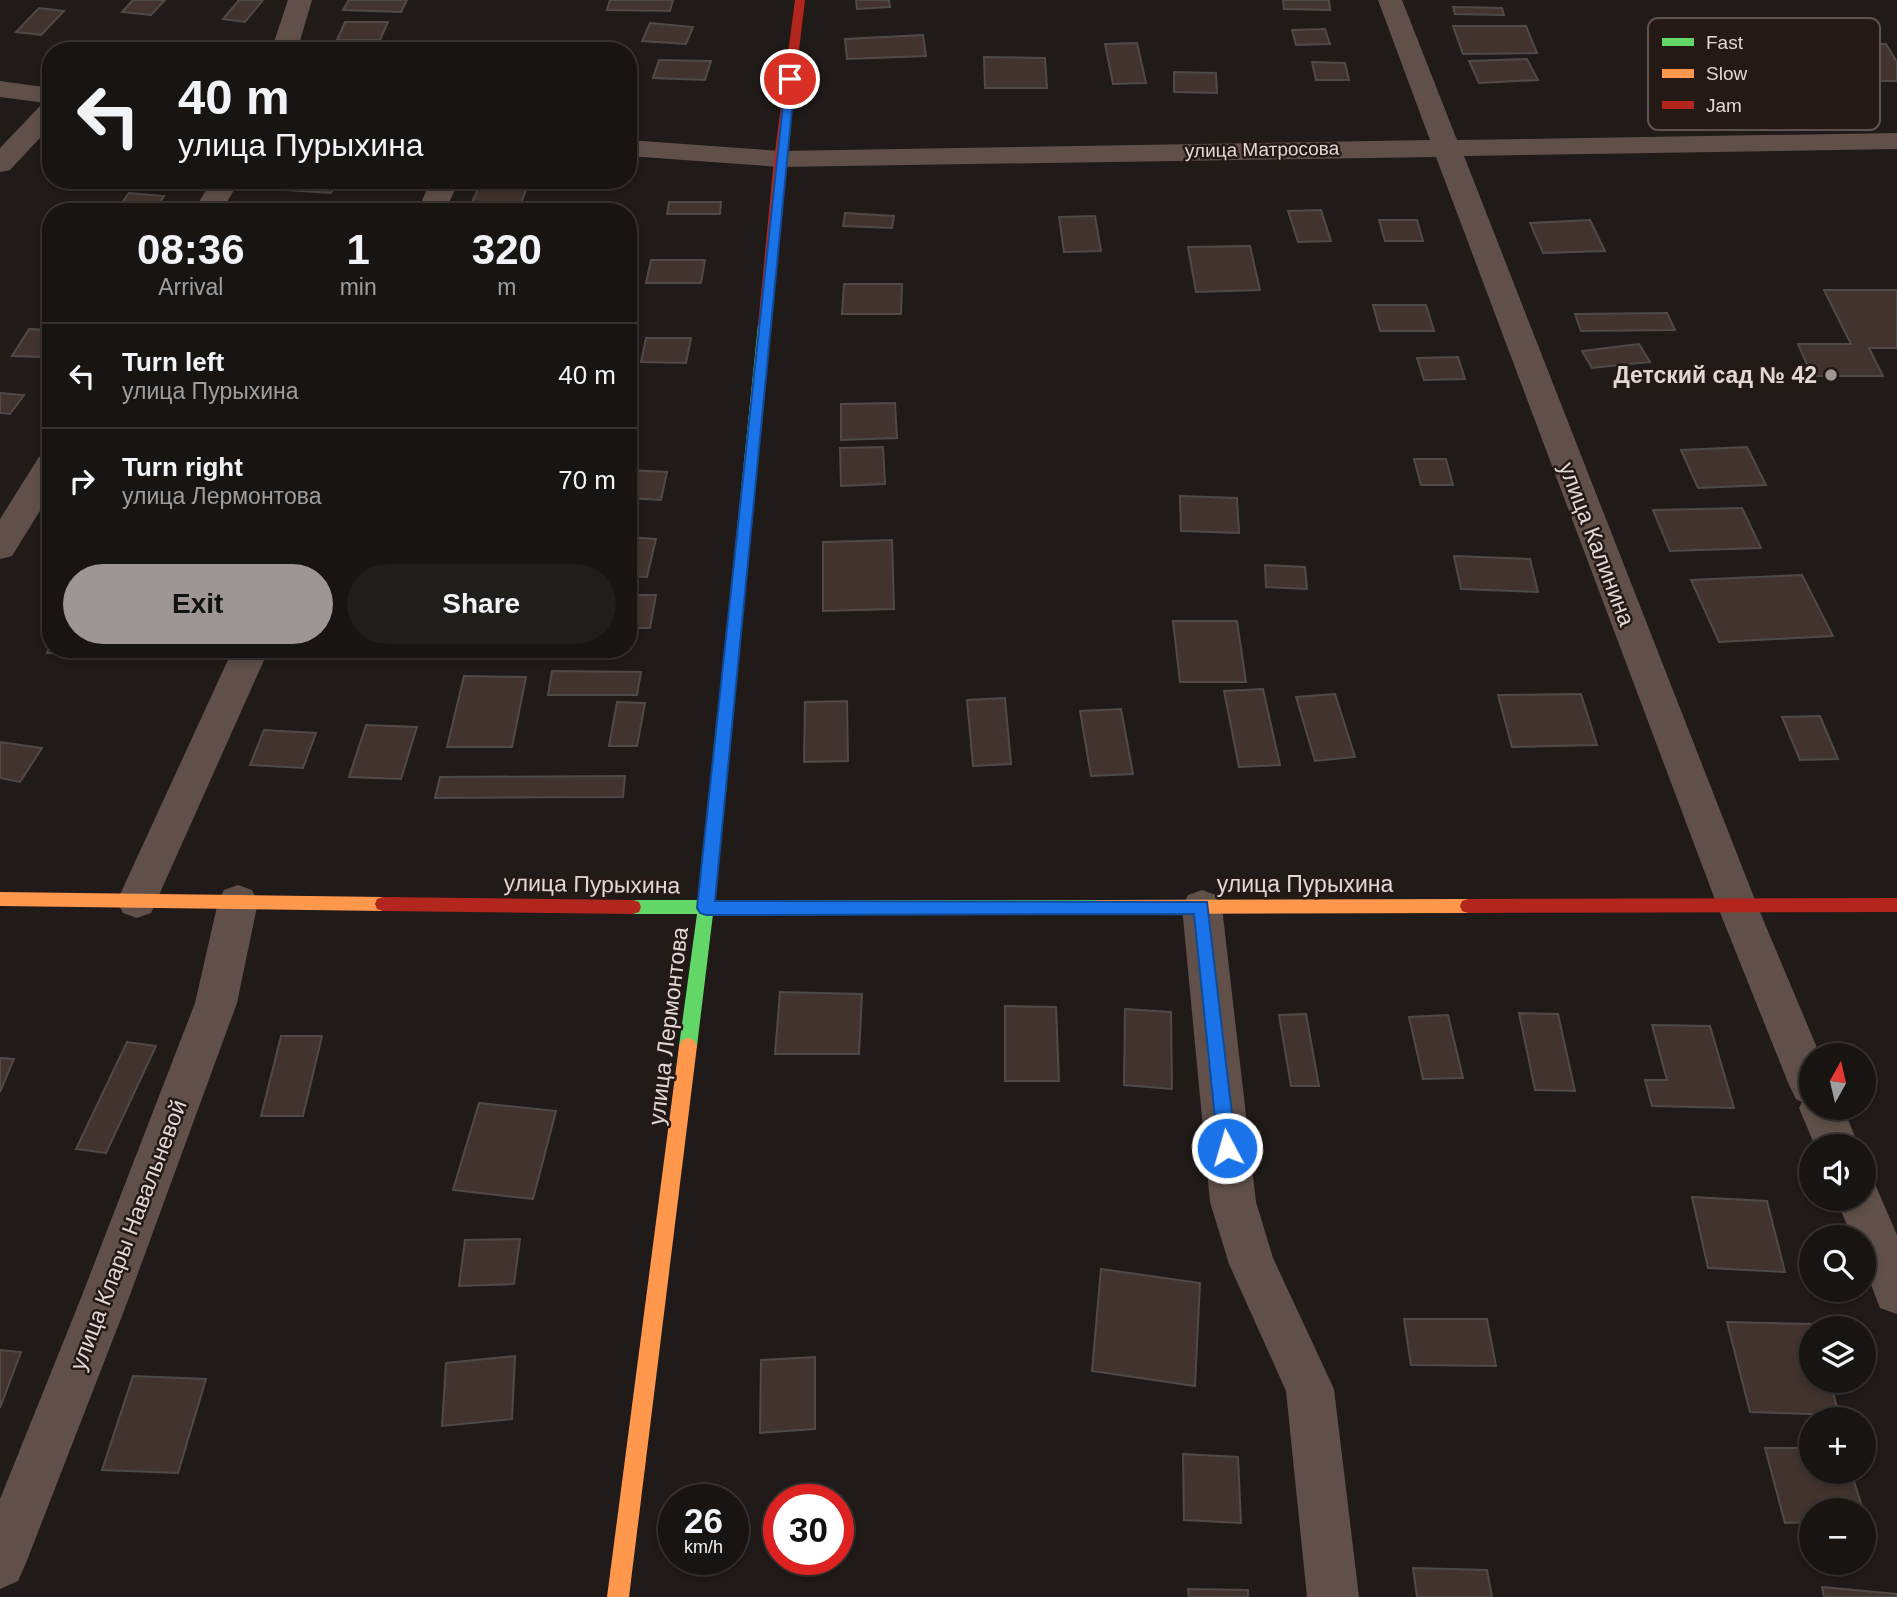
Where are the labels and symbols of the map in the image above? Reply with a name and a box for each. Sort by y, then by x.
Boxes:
legend [1648,18,1880,130]
text: Fast [1706,32,1744,53]
pin [760,49,820,109]
text: Slow [1706,63,1747,84]
text: Jam [1706,95,1742,116]
street label: улица Матросова [1185,138,1340,161]
place label: Детский сад № 42 [1613,362,1817,388]
marker: Детский сад № 42 [1823,367,1839,383]
street label: улица Калинина [1554,459,1640,630]
street label: улица Пурыхина [504,869,681,899]
street label: улица Пурыхина [1217,871,1393,897]
street label: улица Лермонтова [643,925,693,1127]
north arrow [1799,1043,1876,1120]
street label: улица Клары Навальневой [64,1096,192,1374]
position arrow [1190,1111,1264,1185]
speed limit sign: 30 [763,1484,854,1575]

